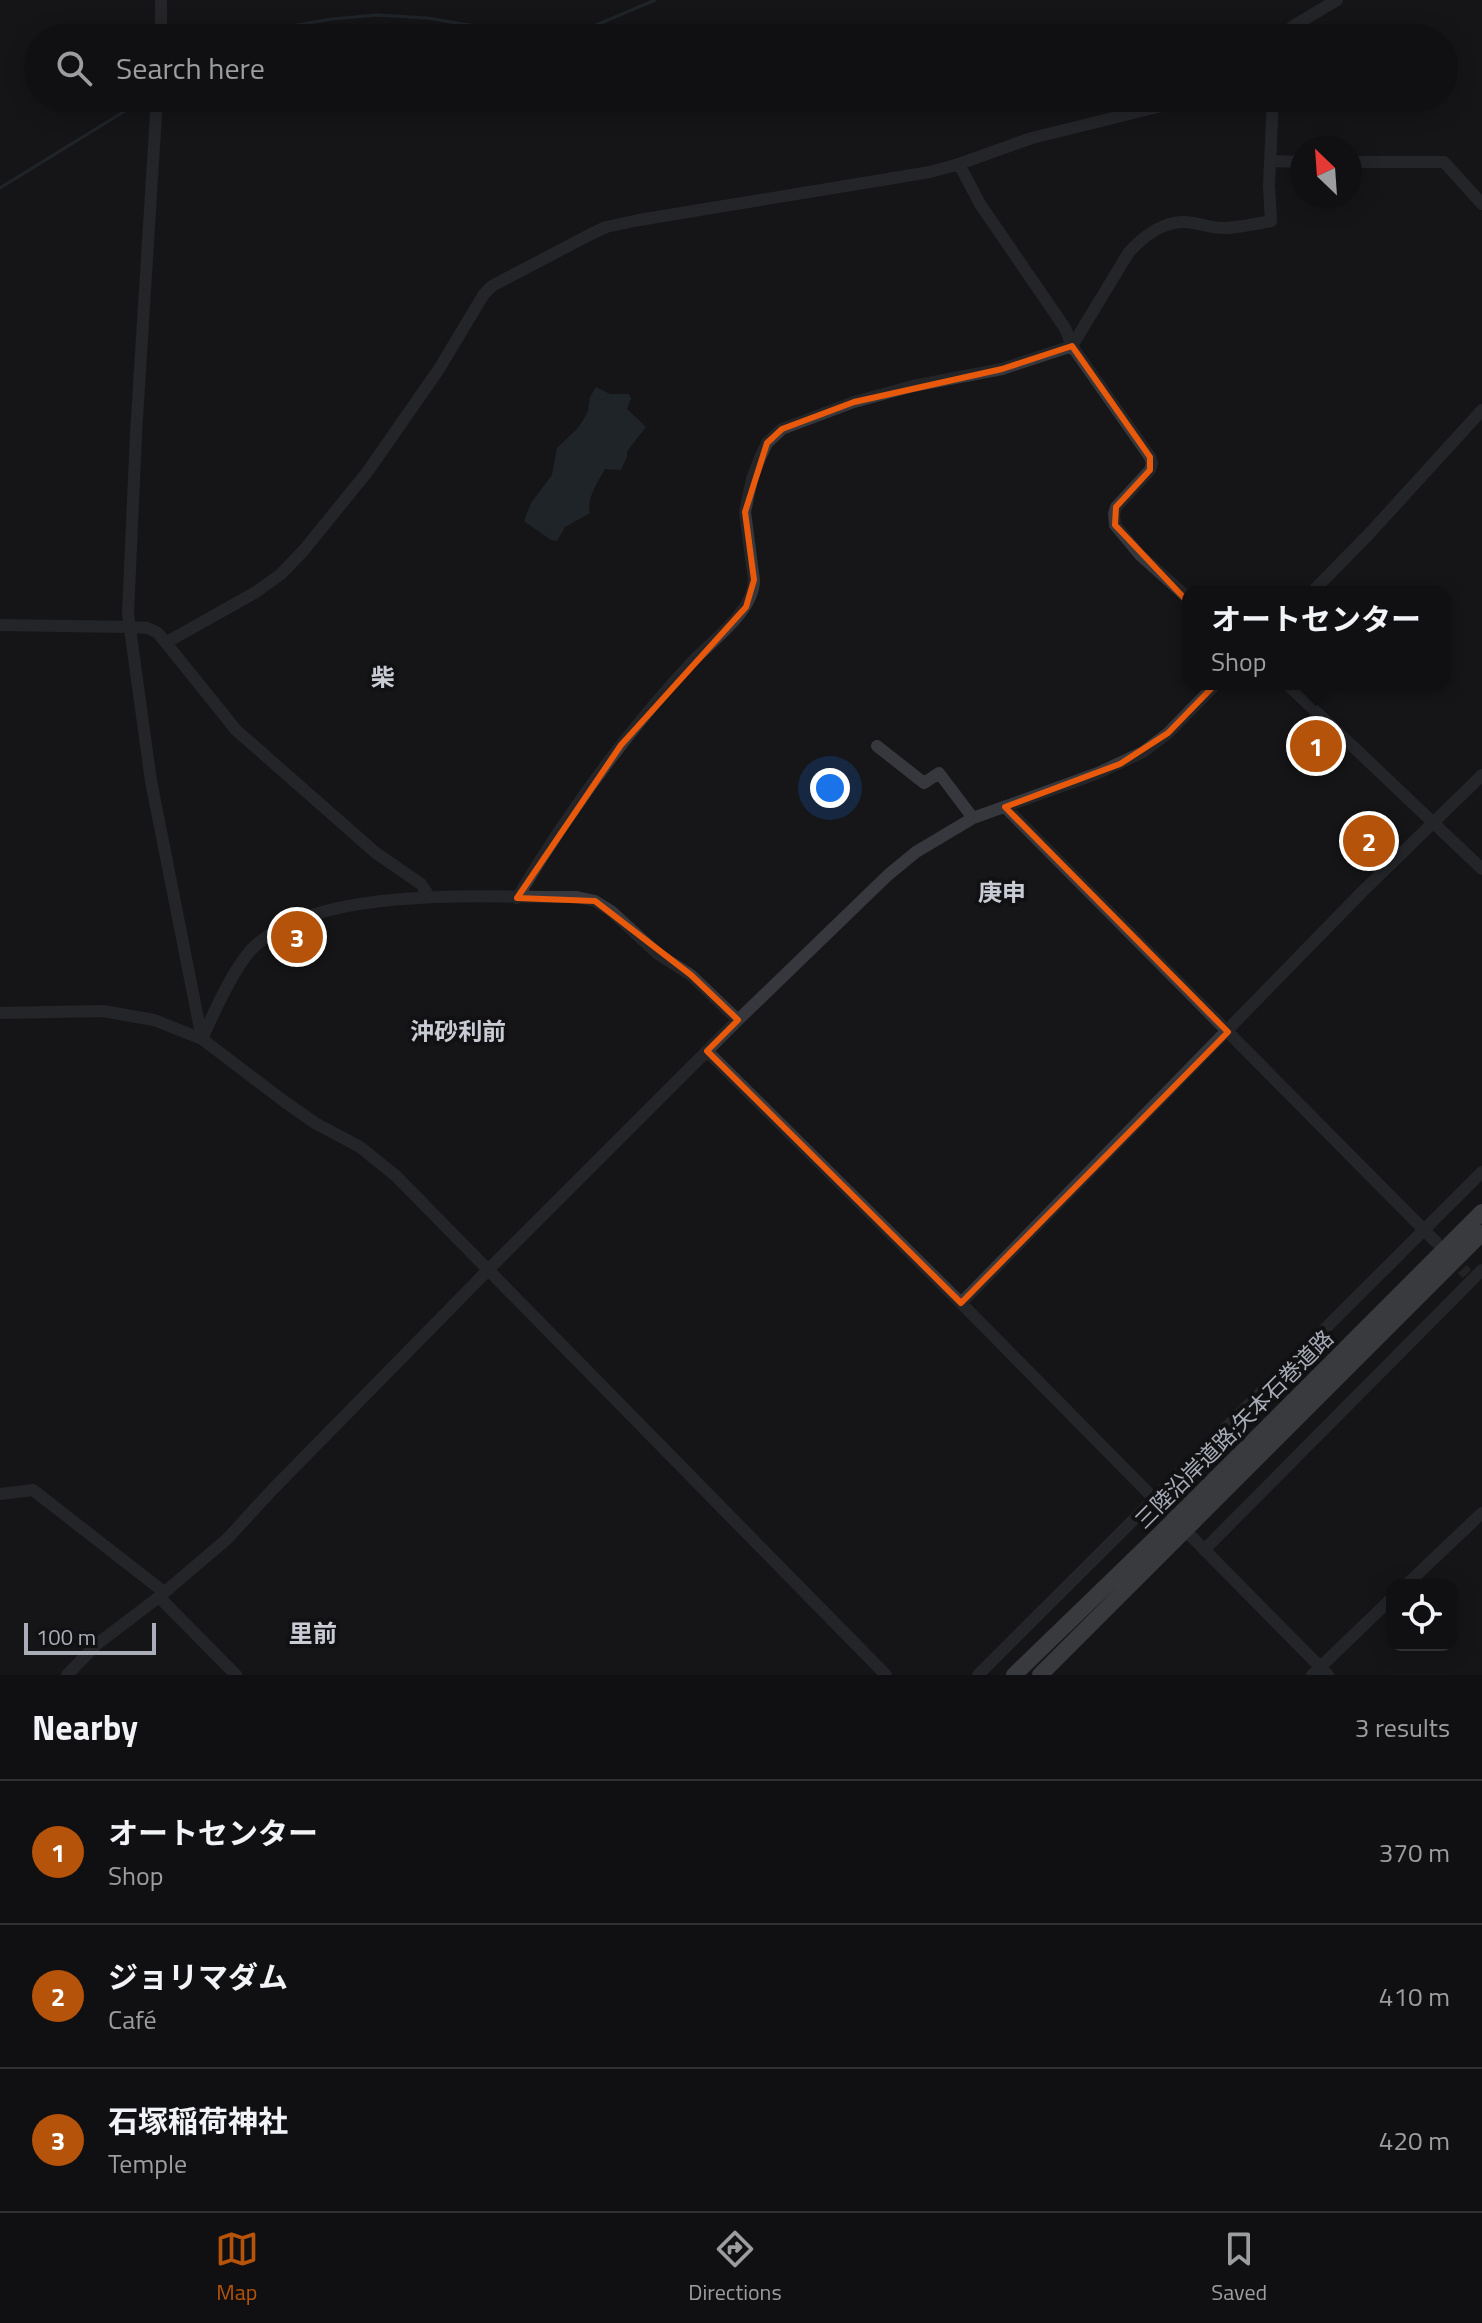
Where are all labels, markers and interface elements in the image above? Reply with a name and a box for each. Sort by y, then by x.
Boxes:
search box [24,24,1458,112]
text: Search here [116,45,265,91]
icon: search [52,46,96,90]
north arrow [1290,136,1362,208]
popup [1182,586,1450,690]
text: オートセンター [1211,596,1421,642]
text: Shop [1211,642,1266,681]
district label: 柴 [371,659,395,695]
pin: 1 [1290,716,1342,776]
your location [810,768,850,808]
pin: 2 [1343,811,1395,871]
district label: 庚申 [978,874,1026,910]
pin: 3 [271,907,323,967]
district label: 沖砂利前 [410,1013,506,1049]
street label: 三陸沿岸道路;矢本石巻道路 [1127,1322,1341,1536]
map controls [1386,1579,1458,1651]
button: locate [1386,1579,1458,1651]
district label: 里前 [289,1615,337,1651]
scale bar [24,1619,156,1655]
text: 100 m [36,1620,96,1654]
text: Nearby [32,1701,138,1753]
text: 3 results [1355,1708,1450,1747]
text: オートセンター [108,1810,318,1856]
text: 1 [51,1833,65,1872]
text: 370 m [1379,1833,1450,1872]
text: Shop [108,1856,163,1895]
text: ジョリマダム [108,1954,288,2000]
text: 2 [51,1977,65,2016]
text: 410 m [1379,1977,1450,2016]
text: Café [108,2000,157,2039]
text: 石塚稲荷神社 [108,2098,288,2144]
text: 3 [51,2121,65,2160]
text: 420 m [1379,2121,1450,2160]
text: Temple [108,2144,187,2183]
tab: Map [215,2227,259,2309]
tab: Directions [688,2227,782,2309]
tab: Saved [1211,2227,1267,2309]

